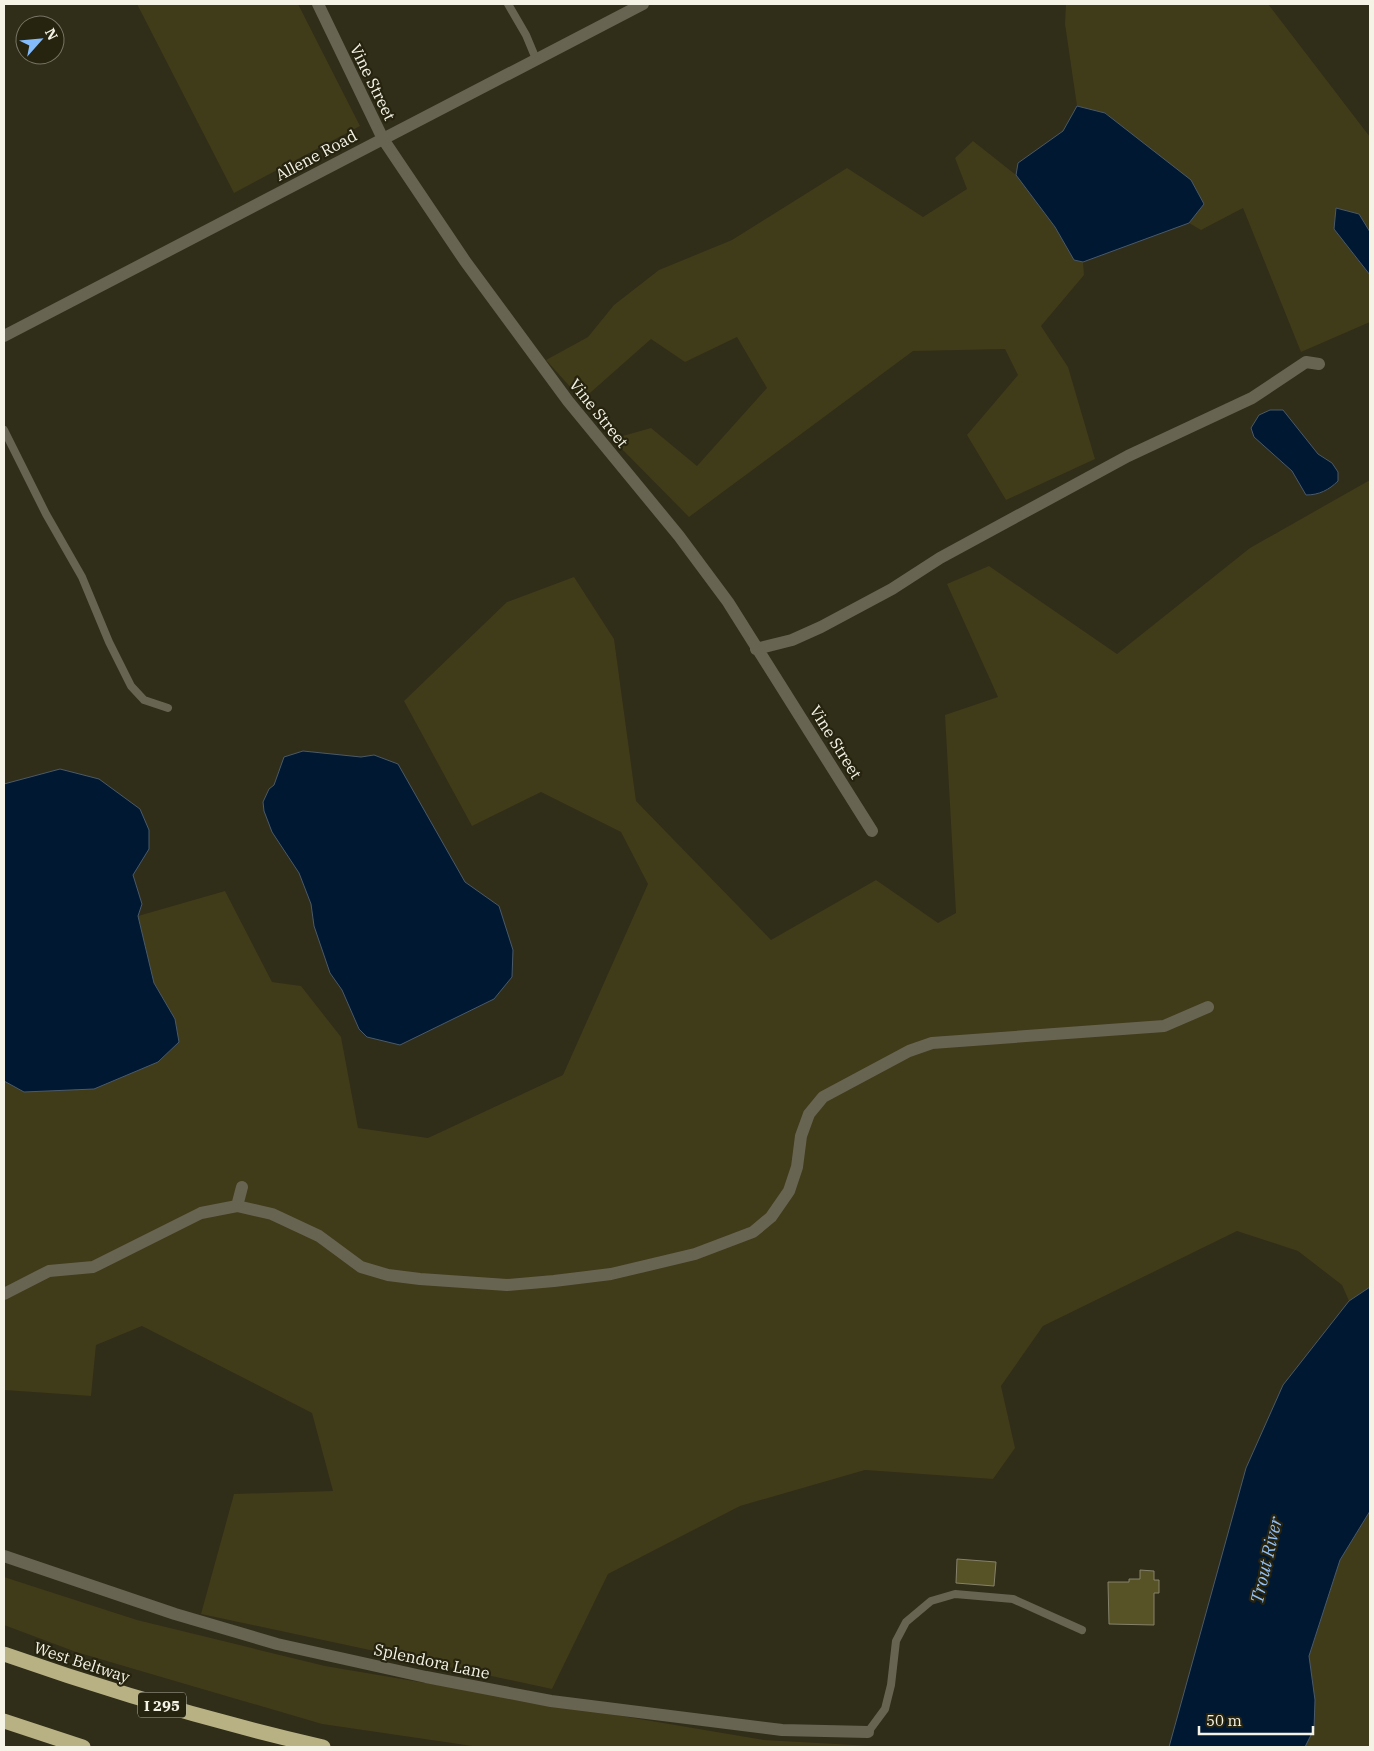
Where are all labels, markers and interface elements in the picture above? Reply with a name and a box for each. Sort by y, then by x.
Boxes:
north arrow [15,15,65,65]
text: N [41,25,62,43]
street label: Vine Street [346,40,400,124]
street label: Allene Road [272,125,361,185]
street label: Vine Street [565,375,633,452]
street label: Vine Street [806,702,867,783]
water label: Trout River [1245,1513,1287,1606]
street label: West Beltway [32,1637,133,1687]
street label: Splendora Lane [372,1639,492,1683]
road number: I 295 [138,1692,186,1718]
scale bar [1199,1704,1313,1736]
text: 50 m [1206,1711,1242,1730]

